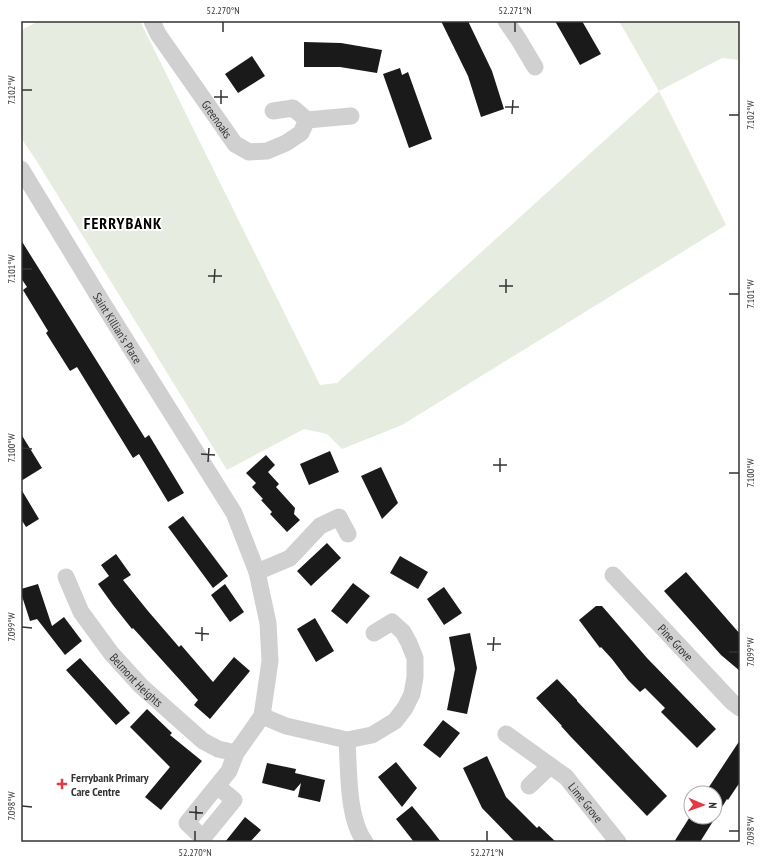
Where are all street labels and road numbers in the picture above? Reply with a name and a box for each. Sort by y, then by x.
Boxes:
street label: Greenoaks [199,97,236,141]
street label: Saint Killian's Place [90,289,146,366]
street label: Pine Grove [655,621,697,664]
street label: Belmont Heights [107,650,166,710]
street label: Lime Grove [566,779,607,825]

